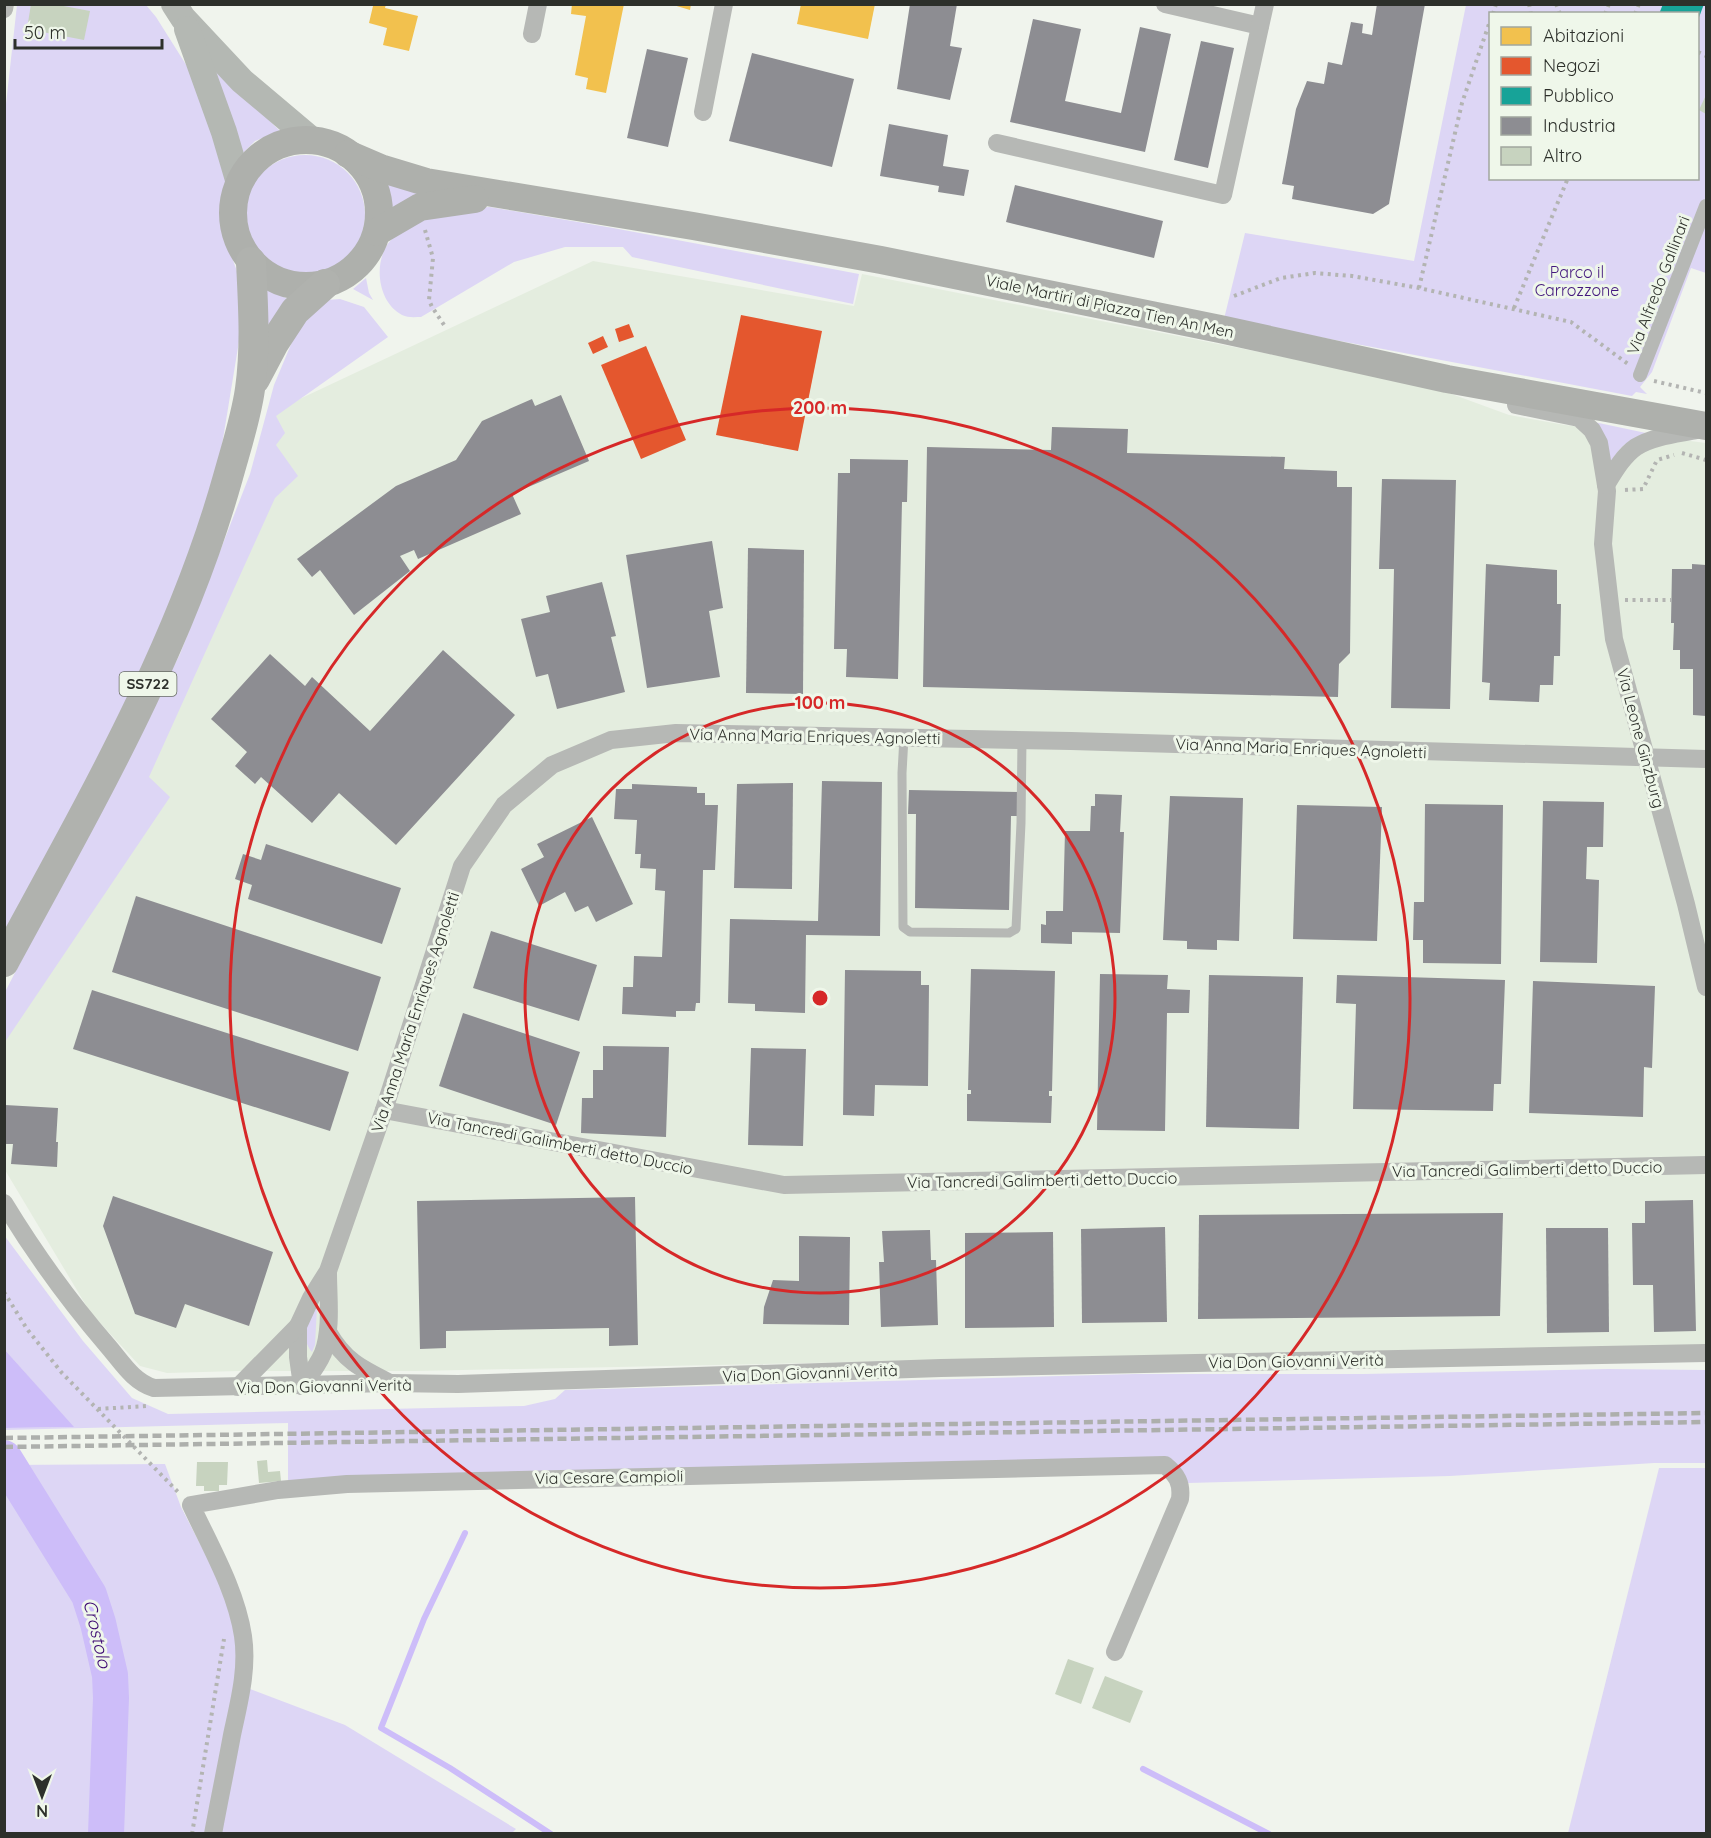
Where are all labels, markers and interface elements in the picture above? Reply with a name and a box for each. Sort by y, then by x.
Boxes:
scale bar [15,12,162,50]
legend [1489,12,1699,180]
text: 50 m [24,21,66,44]
text: Abitazioni [1543,24,1624,47]
text: Negozi [1543,54,1600,77]
text: Pubblico [1543,84,1614,107]
text: Industria [1543,114,1616,137]
text: Altro [1543,144,1582,167]
street label: Via Alfredo Gallinari [1622,213,1694,357]
park label: Parco il Carrozzone [1535,262,1619,300]
street label: Viale Martiri di Piazza Tien An Men [984,270,1236,342]
text: 200 m [793,396,847,419]
street label: Via Leone Ginzburg [1613,666,1669,810]
road number: SS722 [120,672,176,696]
text: 100 m [795,691,845,714]
street label: Via Anna Maria Enriques Agnoletti [689,724,941,748]
street label: Via Anna Maria Enriques Agnoletti [1175,734,1427,762]
street label: Via Anna Maria Enriques Agnoletti [367,889,463,1135]
centre of rings [810,988,830,1008]
street label: Via Tancredi Galimberti detto Duccio [425,1107,695,1179]
street label: Via Tancredi Galimberti detto Duccio [1392,1157,1662,1181]
street label: Via Tancredi Galimberti detto Duccio [907,1168,1177,1192]
street label: Via Don Giovanni Verità [1208,1349,1384,1373]
street label: Via Don Giovanni Verità [722,1360,898,1386]
street label: Via Don Giovanni Verità [236,1374,412,1398]
street label: Via Cesare Campioli [534,1466,684,1488]
water label: Crostolo [78,1598,117,1671]
north arrow [12,1766,72,1826]
text: N [36,1801,48,1821]

